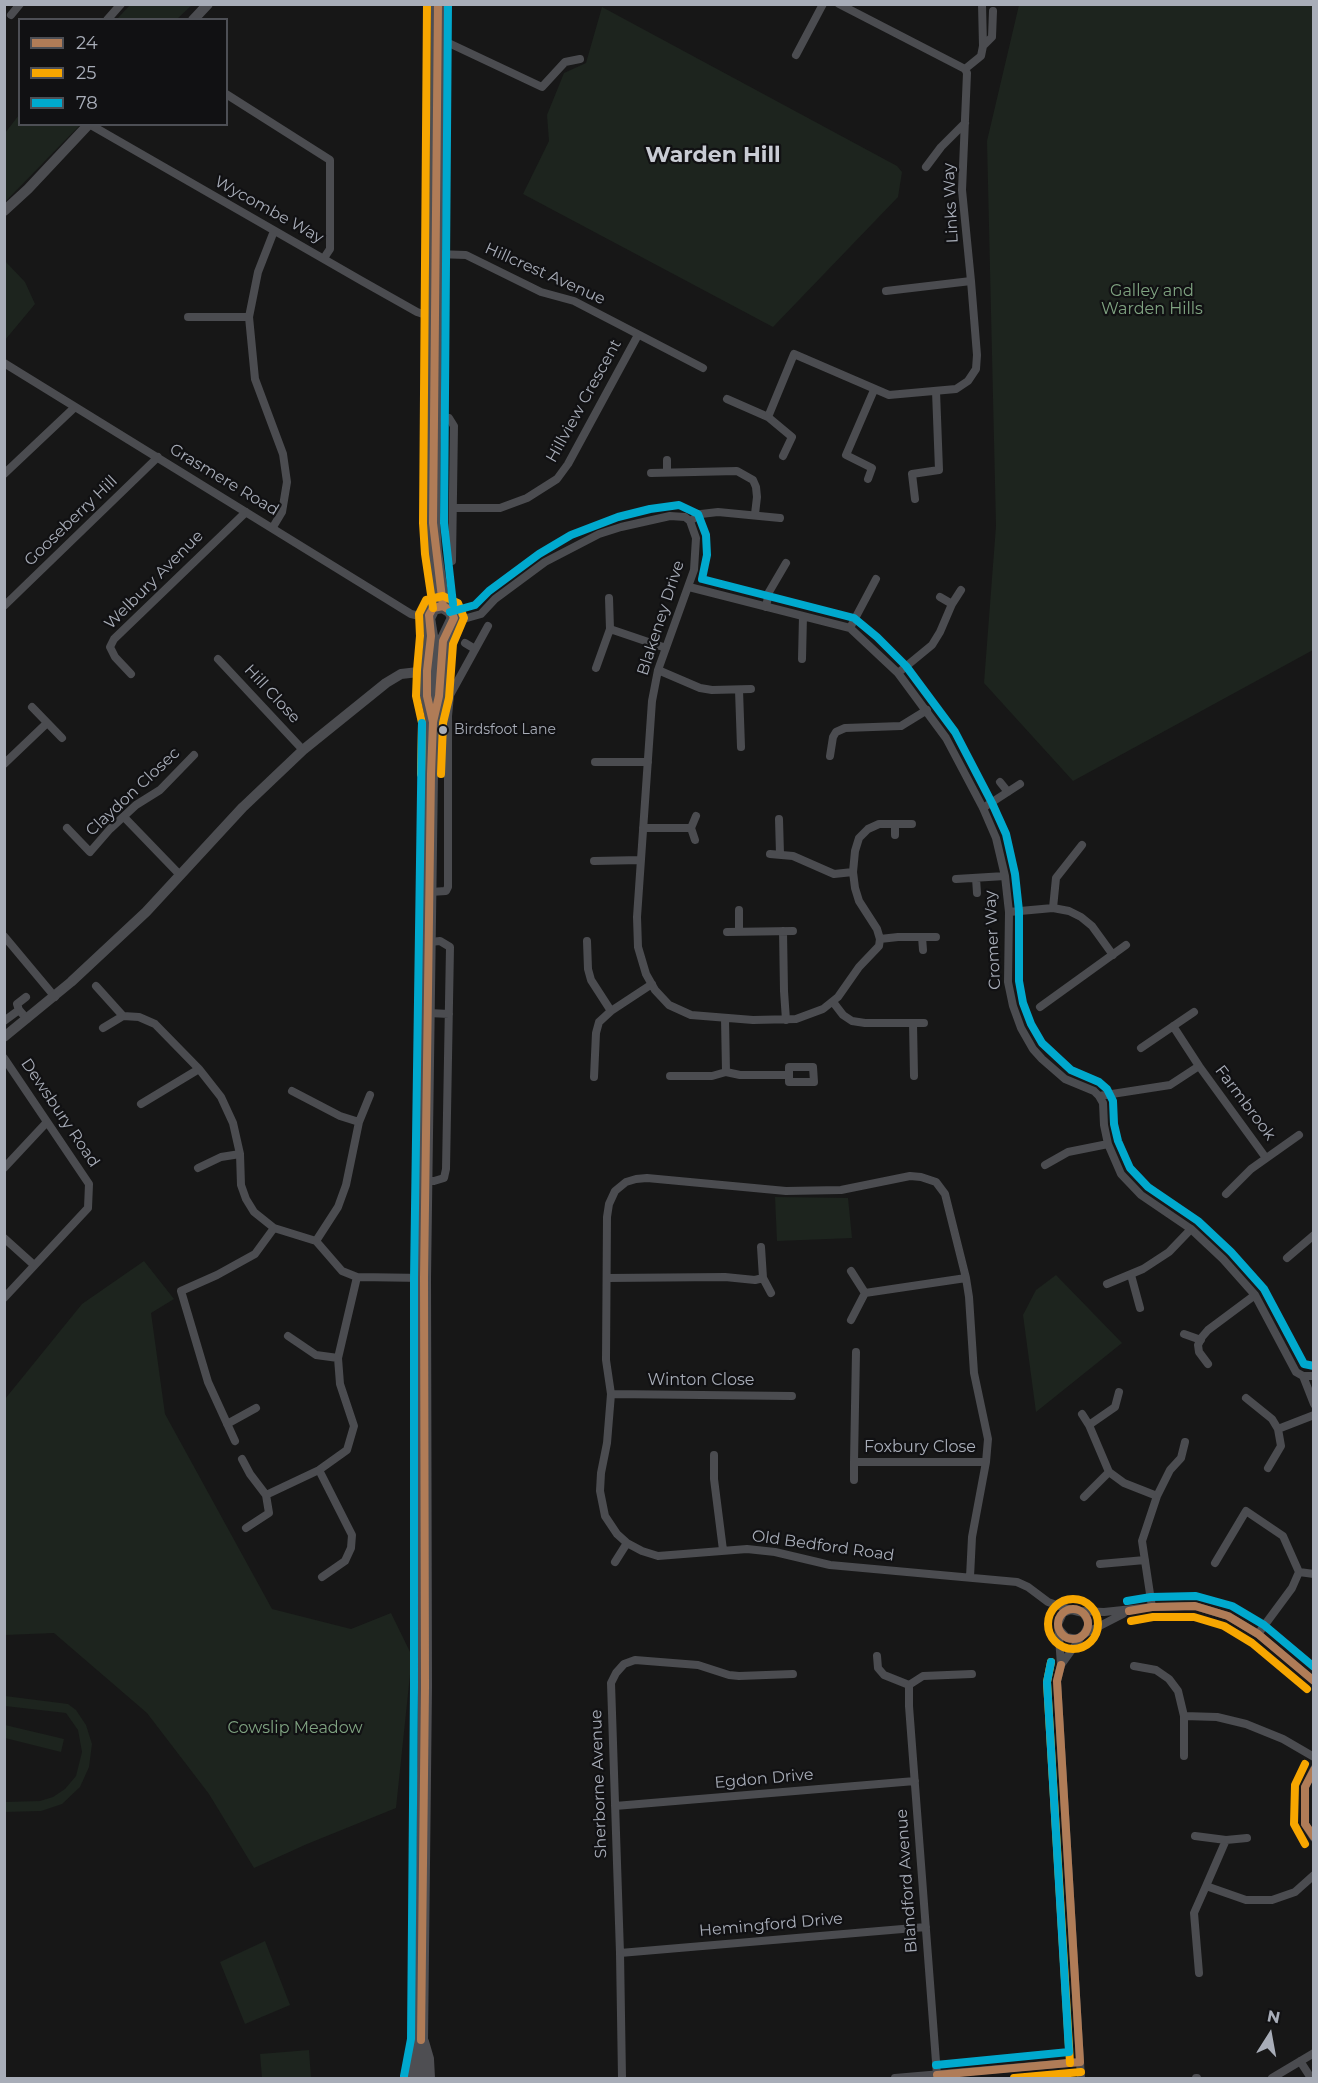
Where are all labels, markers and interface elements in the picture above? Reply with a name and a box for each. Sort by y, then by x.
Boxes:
legend [18,18,228,126]
text: 24 [76,32,98,54]
text: 25 [76,62,96,84]
text: 78 [76,92,98,114]
district label: Warden Hill [645,143,781,169]
street label: Links Way [939,162,963,244]
street label: Wycombe Way [211,172,327,248]
street label: Hillcrest Avenue [482,239,608,309]
park label: Galley and Warden Hills [1101,281,1203,319]
street label: Hillview Crescent [542,336,626,466]
street label: Grasmere Road [166,440,282,520]
street label: Gooseberry Hill [21,472,121,570]
street label: Welbury Avenue [101,527,207,633]
street label: Blakeney Drive [633,558,689,678]
street label: Hill Close [240,661,304,727]
place label: Birdsfoot Lane [454,722,556,738]
marker: Birdsfoot Lane [437,724,449,736]
street label: Claydon Closec [82,744,184,840]
street label: Cromer Way [981,890,1005,990]
street label: Dewsbury Road [17,1055,103,1171]
street label: Farmbrook [1210,1062,1280,1144]
street label: Winton Close [648,1370,754,1390]
street label: Foxbury Close [864,1437,976,1457]
street label: Old Bedford Road [750,1526,896,1566]
street label: Sherborne Avenue [587,1709,611,1859]
park label: Cowslip Meadow [227,1718,363,1738]
street label: Egdon Drive [714,1765,814,1793]
street label: Blandford Avenue [892,1808,922,1954]
street label: Hemingford Drive [698,1909,844,1941]
north arrow [1240,2005,1300,2065]
text: N [1265,2006,1282,2027]

